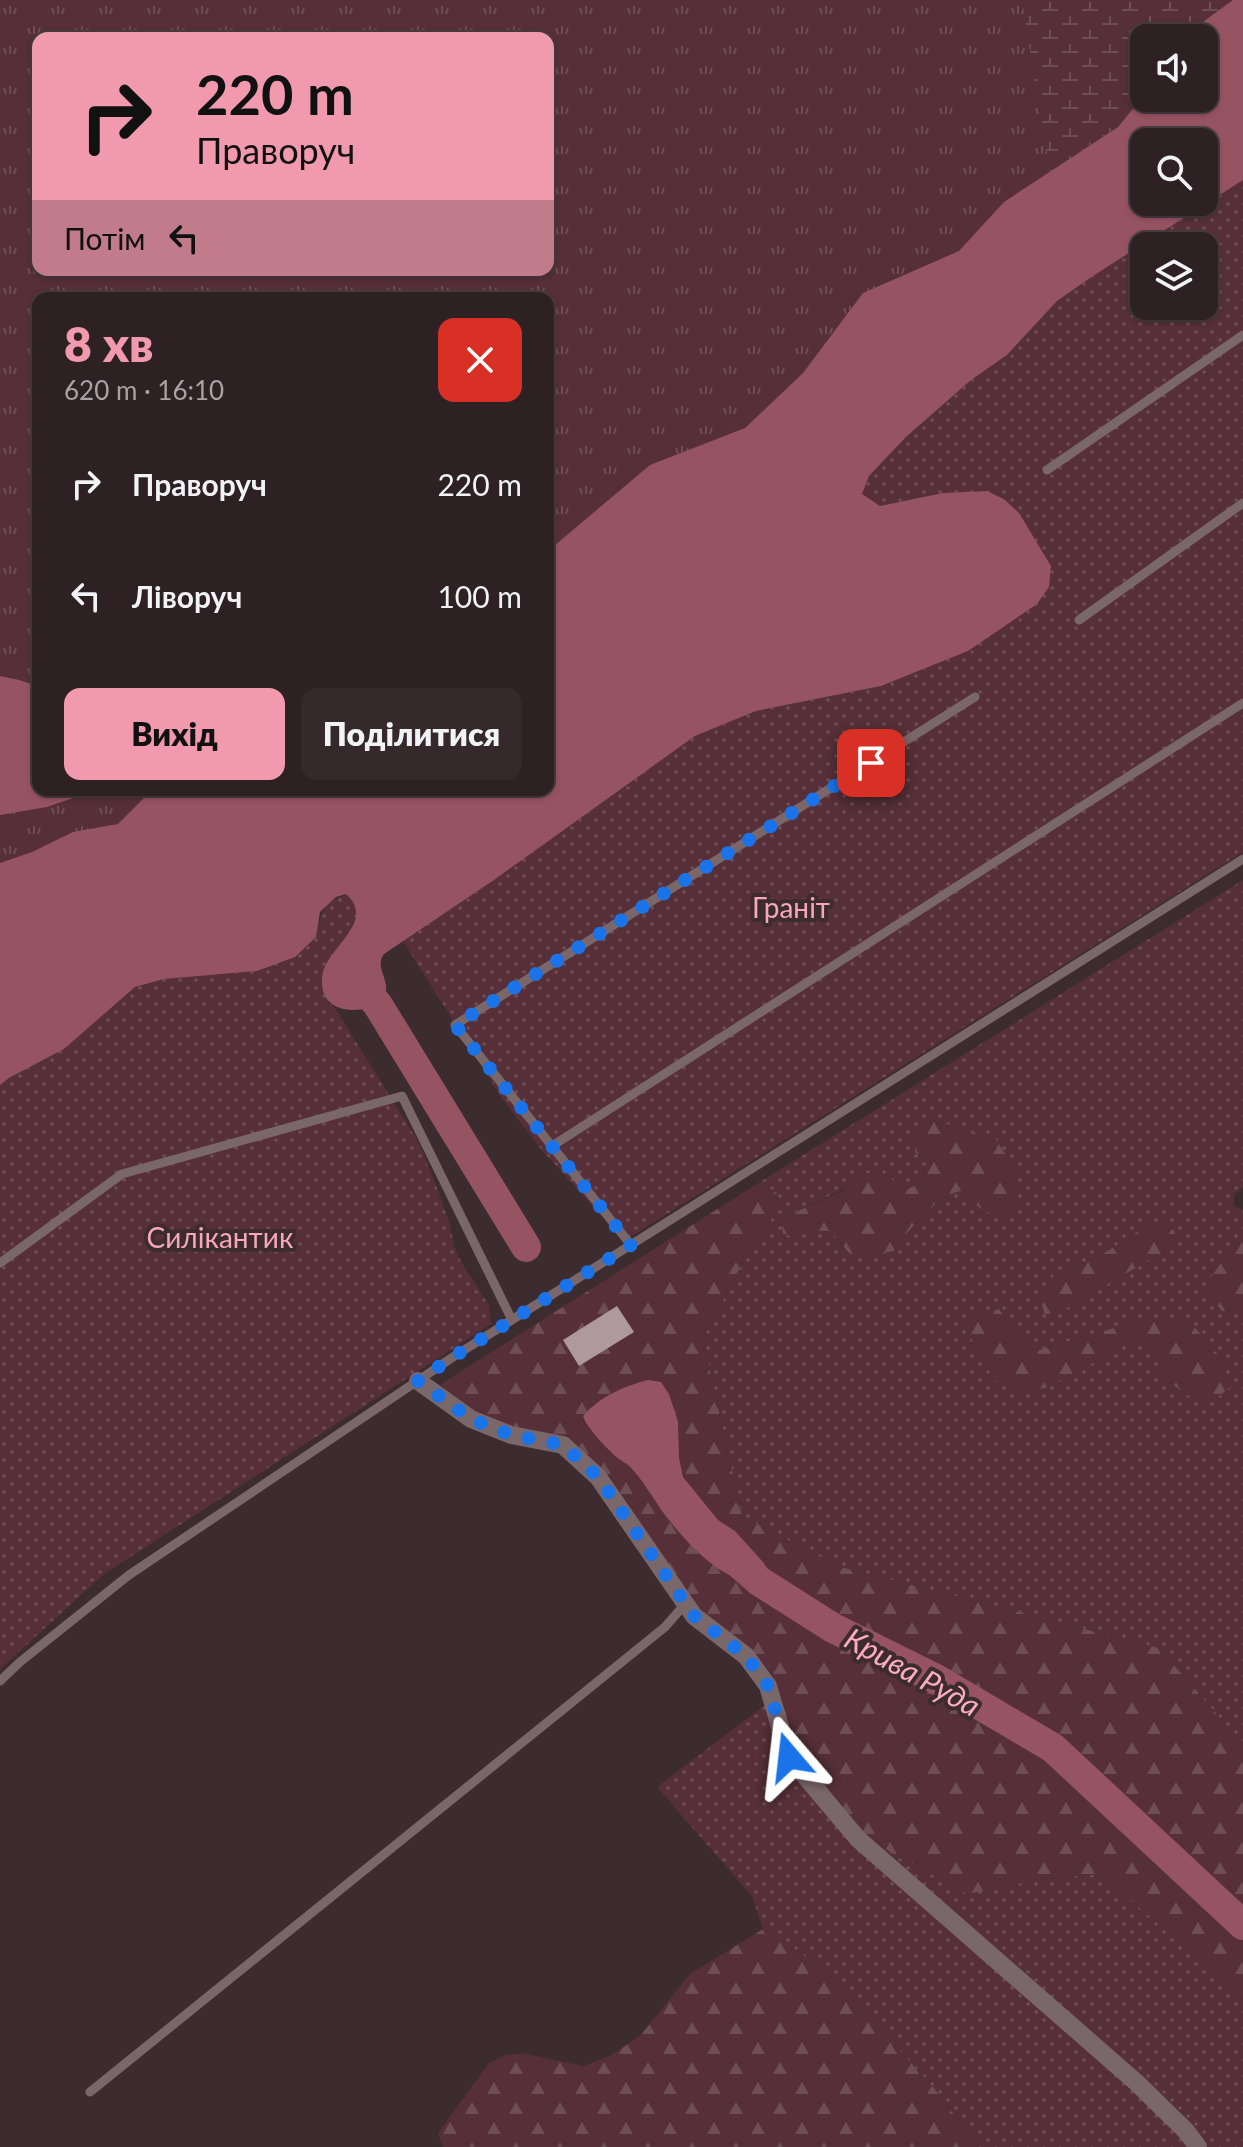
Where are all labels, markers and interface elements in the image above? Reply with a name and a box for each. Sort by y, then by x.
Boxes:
map controls [1130,24,1218,320]
button: sound [1130,24,1218,112]
text: 220 m [196,60,354,127]
icon: right [64,64,168,168]
text: Праворуч [196,128,355,172]
button: search [1130,128,1218,216]
icon: left [162,216,206,260]
text: Потім [64,220,146,256]
button: layers [1130,232,1218,320]
text: 8 хв [64,315,153,372]
button: close [438,318,522,402]
text: 620 m · 16:10 [64,374,224,406]
icon: right [64,462,108,506]
text: Праворуч [132,466,267,502]
text: 220 m [437,466,522,502]
icon: left [64,574,108,618]
text: Ліворуч [132,578,242,614]
text: 100 m [437,578,522,614]
button: Вихід [64,688,285,780]
button: Поділитися [301,688,522,780]
pin [837,729,905,797]
icon: arrive [849,741,893,785]
park label: Граніт [752,890,830,924]
park label: Силікантик [147,1220,294,1254]
water label: Крива Руда [839,1619,987,1723]
position arrow [747,1715,831,1799]

